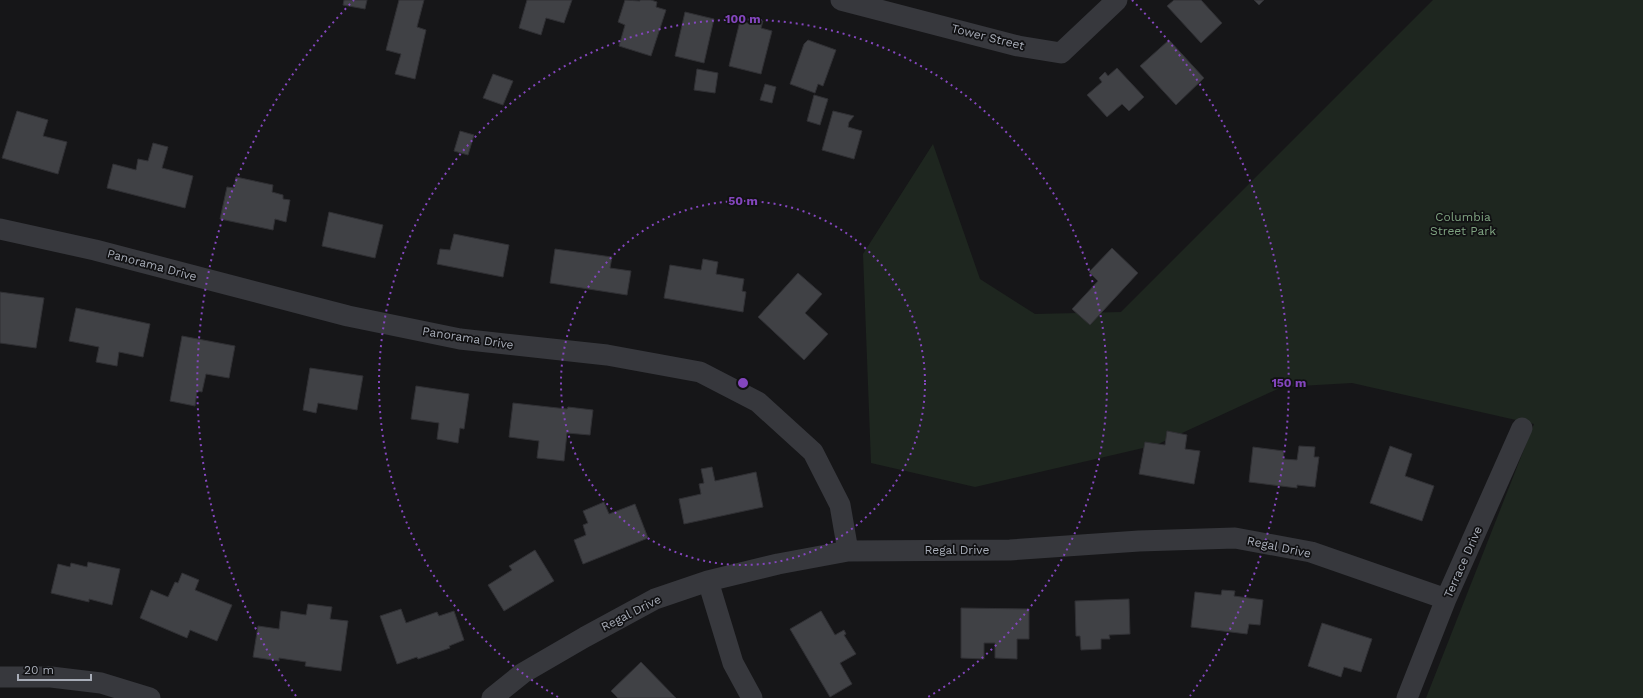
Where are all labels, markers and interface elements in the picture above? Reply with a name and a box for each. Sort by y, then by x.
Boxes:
text: 100 m [725,12,761,26]
street label: Tower Street [950,21,1026,53]
text: 50 m [728,194,758,208]
park label: Columbia Street Park [1430,210,1496,238]
street label: Panorama Drive [106,246,198,284]
street label: Panorama Drive [421,324,515,352]
centre of rings [736,376,750,390]
text: 150 m [1272,376,1306,390]
street label: Terrace Drive [1441,524,1485,600]
street label: Regal Drive [1246,533,1312,561]
street label: Regal Drive [924,543,990,557]
street label: Regal Drive [599,592,663,634]
scale bar [18,656,91,682]
text: 20 m [24,663,54,677]

